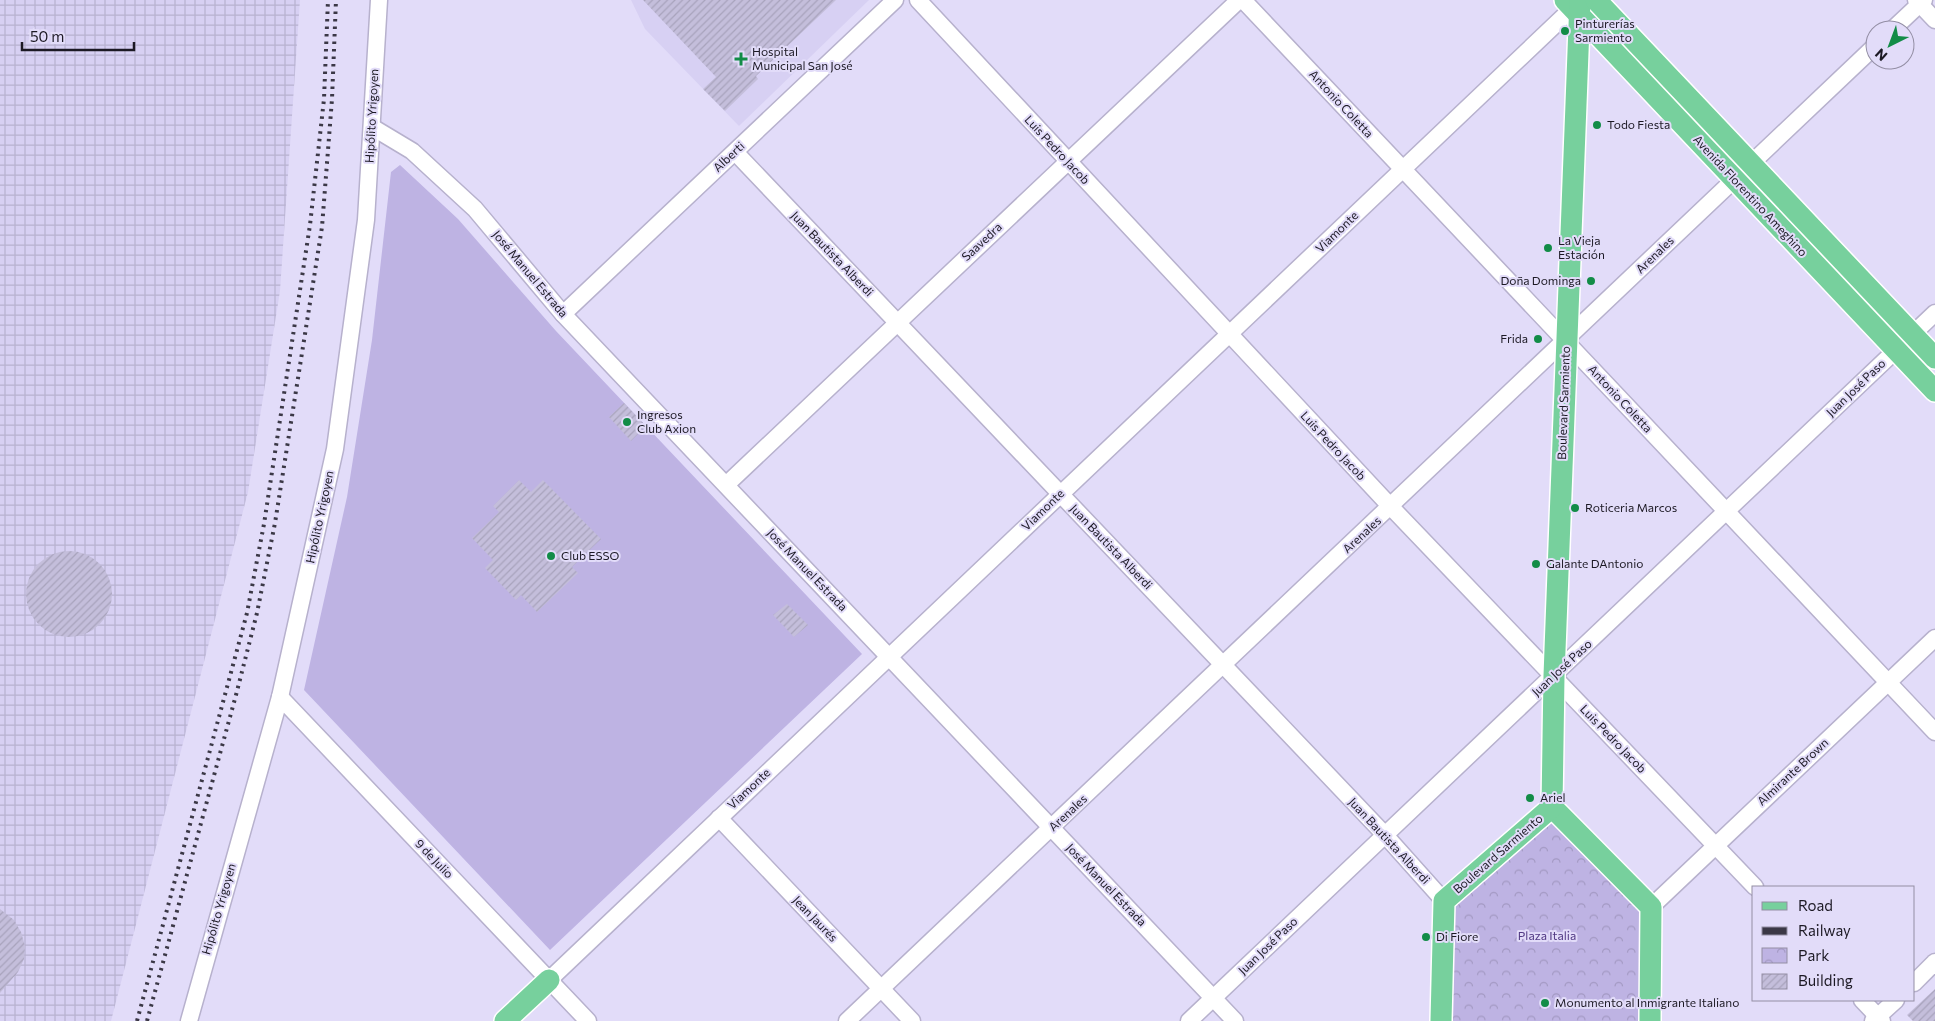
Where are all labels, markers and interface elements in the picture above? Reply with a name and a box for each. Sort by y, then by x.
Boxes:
place label: Pinturerías Sarmiento [1575,16,1635,44]
scale bar [22,20,135,52]
north arrow [1865,20,1915,70]
marker: Pinturerías Sarmiento [1559,25,1571,37]
text: 50 m [30,27,64,45]
place label: Hospital Municipal San José [752,44,853,73]
text: N [1871,45,1891,65]
marker: Hospital Municipal San José [734,52,748,66]
street label: Antonio Coletta [1307,67,1377,140]
street label: Hipólito Yrigoyen [362,69,380,163]
street label: Luis Pedro Jacob [1022,112,1093,187]
place label: Todo Fiesta [1607,117,1670,131]
marker: Todo Fiesta [1591,119,1603,131]
street label: Avenida Florentino Ameghino [1691,132,1811,259]
street label: Alberti [710,138,747,174]
street label: Juan Bautista Alberdi [788,208,877,299]
street label: Viamonte [1312,208,1360,255]
street label: Saavedra [958,219,1004,263]
street label: José Manuel Estrada [490,227,571,320]
place label: La Vieja Estación [1558,233,1605,261]
street label: Arenales [1632,233,1676,276]
marker: La Vieja Estación [1542,242,1554,254]
place label: Doña Dominga [1500,273,1581,287]
marker: Doña Dominga [1585,275,1597,287]
place label: Frida [1500,331,1528,345]
marker: Frida [1532,333,1544,345]
street label: Boulevard Sarmiento [1554,346,1572,460]
street label: Juan José Paso [1823,356,1888,420]
street label: Antonio Coletta [1586,362,1656,435]
place label: Ingresos Club Axion [637,407,696,435]
street label: Luis Pedro Jacob [1298,408,1369,483]
marker: Ingresos Club Axion [621,416,633,428]
street label: Hipólito Yrigoyen [302,469,336,564]
street label: Viamonte [1018,486,1066,533]
place label: Roticeria Marcos [1585,500,1677,514]
street label: Juan Bautista Alberdi [1067,501,1156,592]
marker: Roticeria Marcos [1569,502,1581,514]
street label: Arenales [1339,513,1383,555]
street label: José Manuel Estrada [764,525,851,614]
place label: Club ESSO [561,548,620,562]
marker: Club ESSO [545,550,557,562]
place label: Galante DAntonio [1546,556,1644,570]
marker: Galante DAntonio [1530,558,1542,570]
street label: Juan José Paso [1528,636,1595,699]
street label: Luis Pedro Jacob [1577,701,1650,776]
street label: Almirante Brown [1754,735,1831,808]
street label: Viamonte [724,765,773,812]
place label: Ariel [1540,790,1566,804]
street label: Arenales [1045,791,1089,833]
marker: Ariel [1524,792,1536,804]
street label: Juan Bautista Alberdi [1345,794,1433,887]
street label: Boulevard Sarmiento [1450,811,1545,896]
street label: 9 de Julio [412,836,457,881]
street label: José Manuel Estrada [1063,840,1150,929]
street label: Hipólito Yrigoyen [198,861,238,956]
legend [1752,886,1915,1001]
street label: Jean Jaurés [790,893,841,945]
text: Road [1798,896,1833,914]
street label: Juan José Paso [1235,914,1300,978]
text: Railway [1798,921,1851,939]
park label: Plaza Italia [1518,928,1576,942]
place label: Di Fiore [1436,929,1478,943]
marker: Di Fiore [1420,931,1432,943]
text: Park [1798,946,1829,964]
text: Building [1798,971,1853,989]
place label: Monumento al Inmigrante Italiano [1555,995,1739,1009]
marker: Monumento al Inmigrante Italiano [1539,997,1551,1009]

